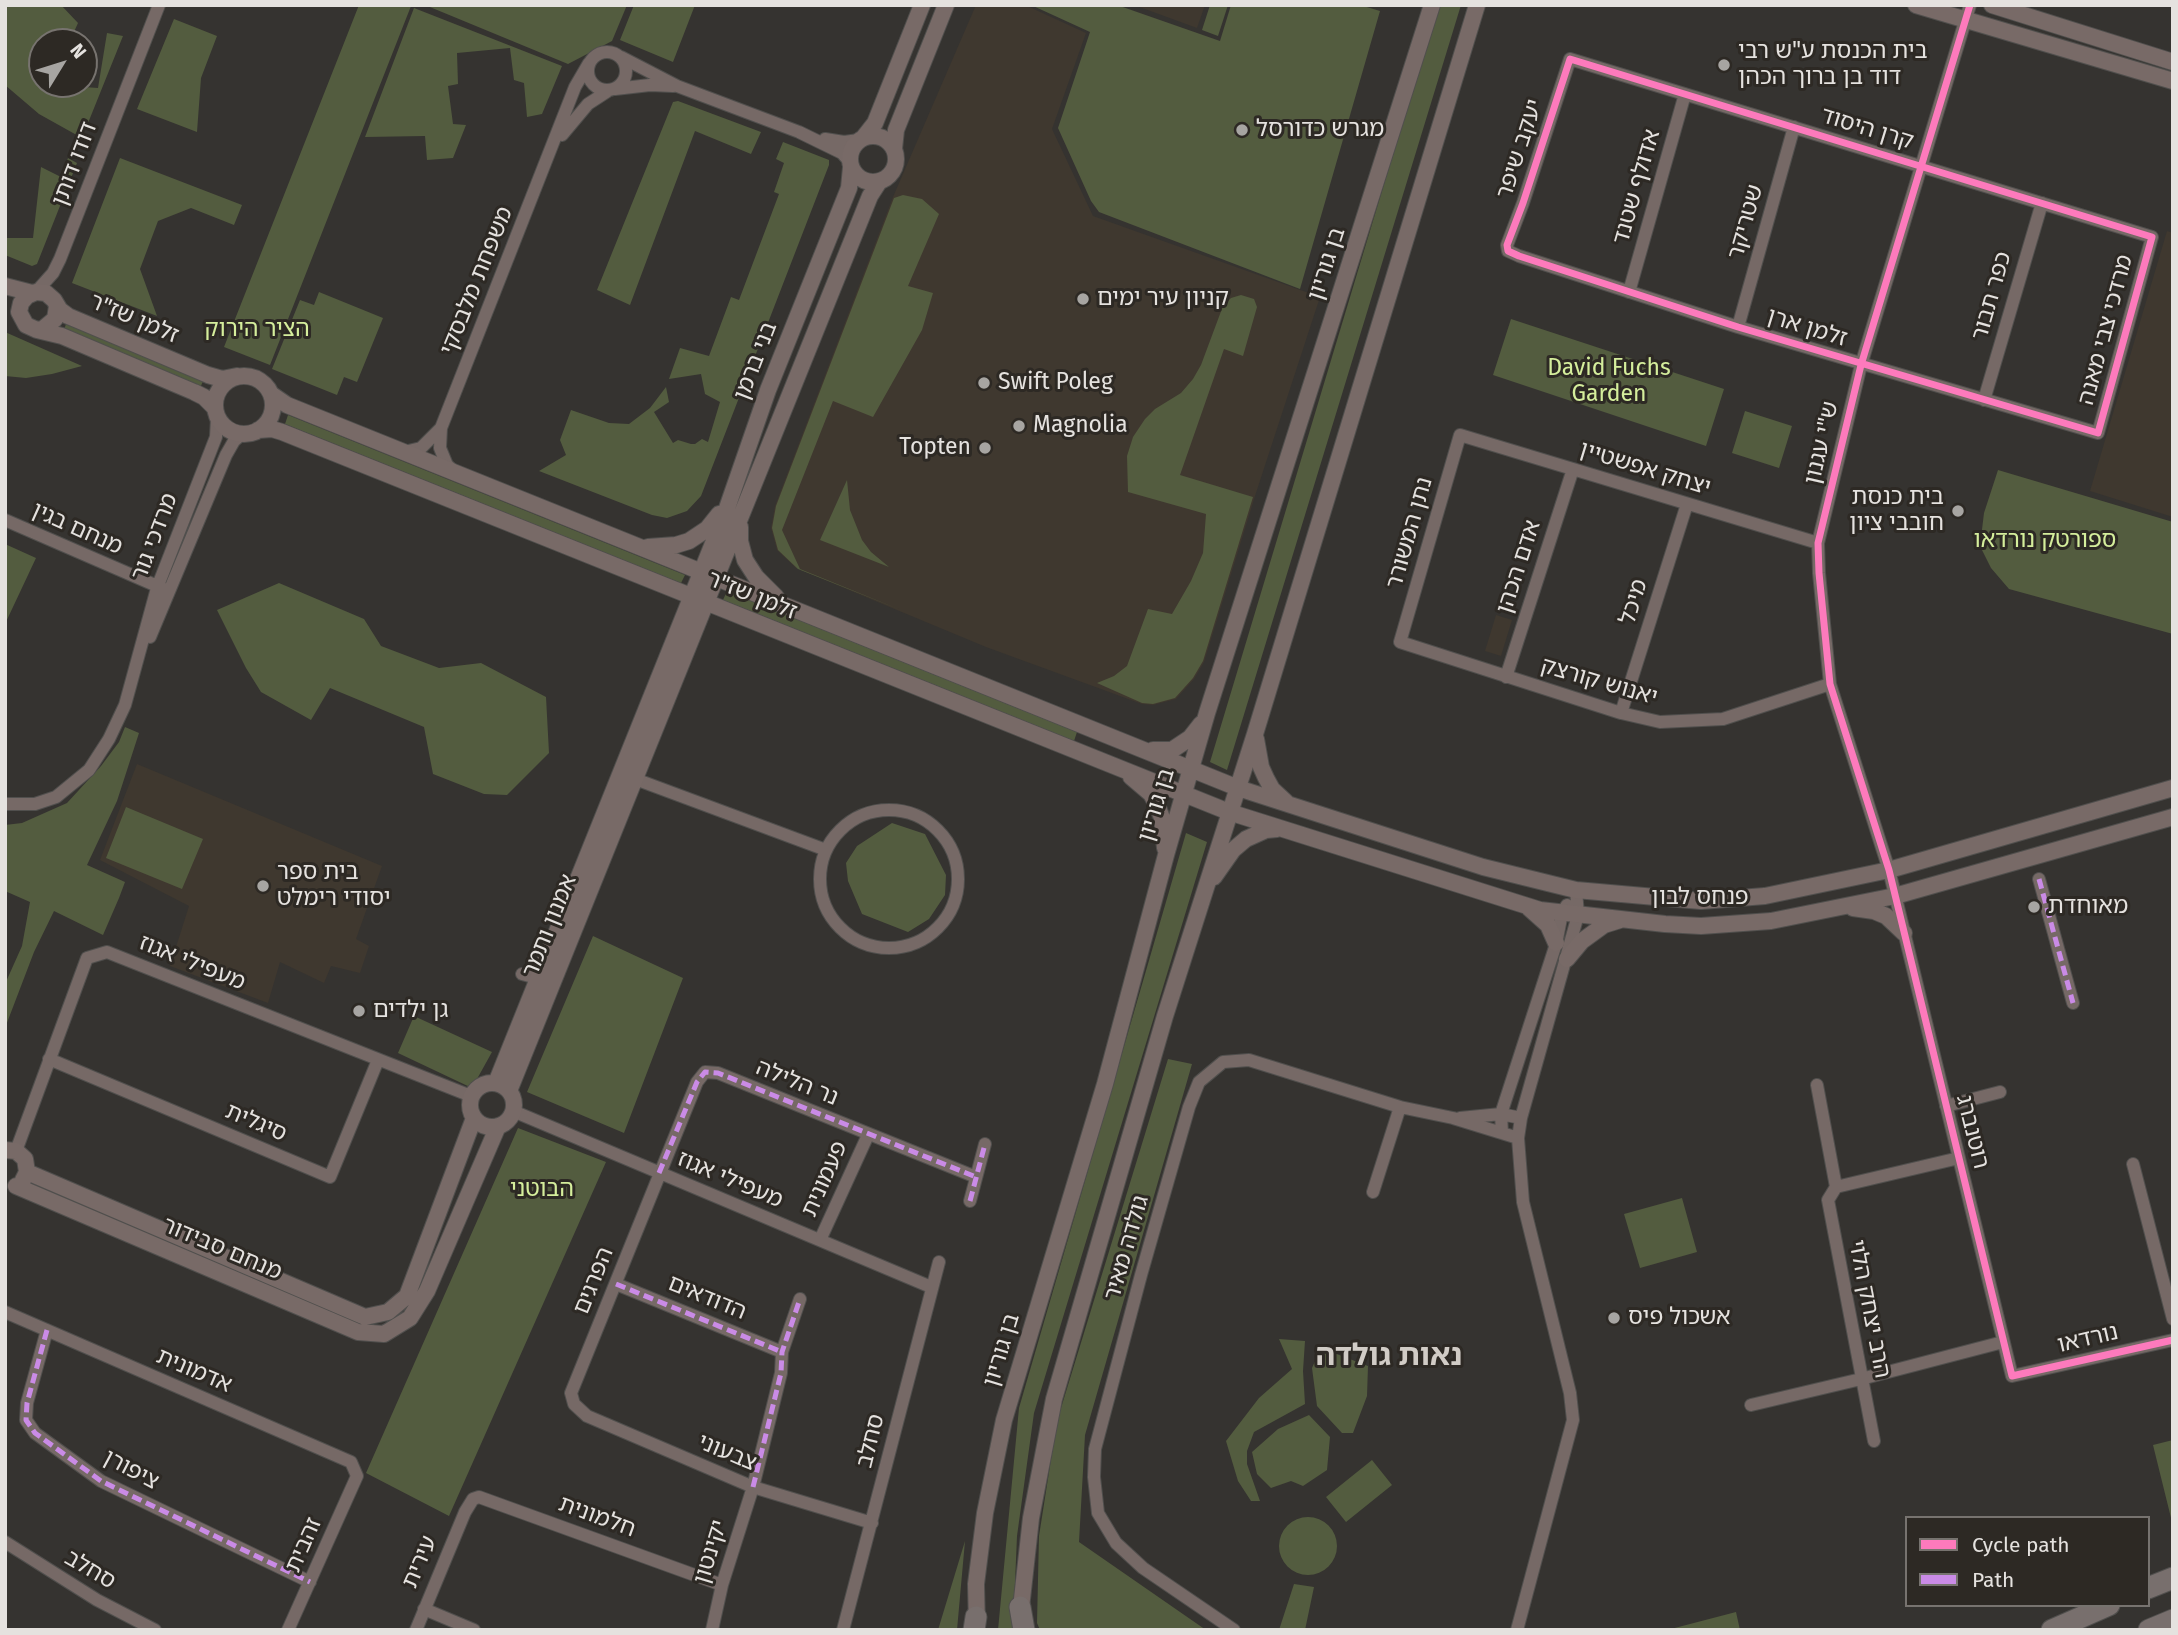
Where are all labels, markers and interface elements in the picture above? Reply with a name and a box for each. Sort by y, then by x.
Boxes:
north arrow [28,28,98,98]
place label: בית הכנסת ע"ש רבי דוד בן ברוך הכהן [1738,38,1928,92]
text: N [65,39,91,63]
marker: בית הכנסת ע"ש רבי דוד בן ברוך הכהן [1716,57,1732,73]
street label: יעקב שיפר [1491,96,1549,202]
street label: קרן היסוד [1817,102,1917,156]
place label: מגרש כדורסל [1256,116,1384,144]
street label: דודו דותן [46,118,104,210]
marker: מגרש כדורסל [1234,122,1250,138]
street label: אדולף שטנד [1607,127,1667,247]
street label: שטריקר [1722,182,1770,262]
street label: משפחת מלבסקי [435,203,519,359]
street label: בן גוריון [1302,224,1352,304]
street label: כפר תבור [1966,249,2018,343]
street label: מרדכי צבי מאנה [2073,252,2139,408]
place label: קניון עיר ימים [1097,285,1229,313]
street label: זלמן שז"ר [85,288,183,350]
marker: קניון עיר ימים [1075,291,1091,307]
street label: זלמן ארן [1763,303,1851,353]
park label: הציר הירוק [204,316,310,344]
street label: בני ברמן [728,318,784,404]
park label: David Fuchs Garden [1547,355,1671,409]
place label: Swift Poleg [998,369,1113,397]
marker: Swift Poleg [976,375,992,391]
street label: ש"י עגנון [1799,399,1845,487]
place label: Magnolia [1033,412,1128,440]
marker: Magnolia [1011,418,1027,434]
place label: Topten [899,434,971,462]
street label: יצחק אפשטיין [1576,436,1714,502]
marker: Topten [977,440,993,456]
street label: נתן המשורר [1381,474,1439,592]
place label: בית כנסת חובבי ציון [1849,484,1944,538]
street label: מרדכי גור [126,490,184,584]
street label: מנחם בגין [27,497,127,561]
marker: בית כנסת חובבי ציון [1950,503,1966,519]
street label: אדם הכהן [1491,517,1547,617]
park label: ספורטק נורדאו [1974,527,2116,555]
street label: זלמן שז"ר [703,566,801,626]
street label: מיכל [1614,576,1654,628]
street label: יאנוש קורצק [1537,652,1661,712]
street label: בן גוריון [1133,765,1181,845]
place label: בית ספר יסודי רימלט [277,859,391,913]
street label: אמנון ותמר [517,871,583,981]
marker: בית ספר יסודי רימלט [255,878,271,894]
street label: פנחס לבון [1651,884,1749,912]
place label: מאוחדת [2048,893,2128,921]
marker: מאוחדת [2026,899,2042,915]
street label: מעפילי אגוז [135,929,249,997]
place label: גן ילדים [373,997,448,1025]
marker: גן ילדים [351,1003,367,1019]
street label: נר הלילה [752,1054,842,1112]
street label: רוטנברג [1950,1092,1994,1172]
street label: סיגלית [221,1098,291,1148]
street label: פעמונית [796,1137,854,1221]
street label: מעפילי אגוז [673,1145,787,1215]
park label: הבוטני [510,1176,574,1204]
street label: גולדה מאיר [1099,1192,1155,1304]
street label: מנחם סבידור [158,1212,286,1286]
street label: הרב יצחק הלוי [1842,1238,1896,1380]
street label: הפרגים [568,1243,620,1319]
street label: הדודאים [664,1270,750,1326]
place label: אשכול פיס [1628,1304,1730,1332]
street label: בן גוריון [978,1310,1026,1390]
marker: אשכול פיס [1606,1310,1622,1326]
street label: נורדאו [2055,1319,2121,1359]
district label: נאות גולדה [1316,1339,1462,1375]
street label: אדמונית [152,1343,236,1399]
street label: סחלב [851,1411,891,1471]
street label: צבעוני [693,1428,761,1478]
street label: ציפורן [99,1444,163,1496]
street label: חלמונית [555,1490,639,1544]
street label: זהבית [280,1513,328,1577]
legend [1905,1516,2150,1607]
street label: יקינטון [688,1517,734,1587]
street label: עירית [397,1532,443,1592]
text: Cycle path [1972,1532,2070,1558]
street label: סחלב [60,1544,120,1596]
text: Path [1972,1567,2014,1593]

